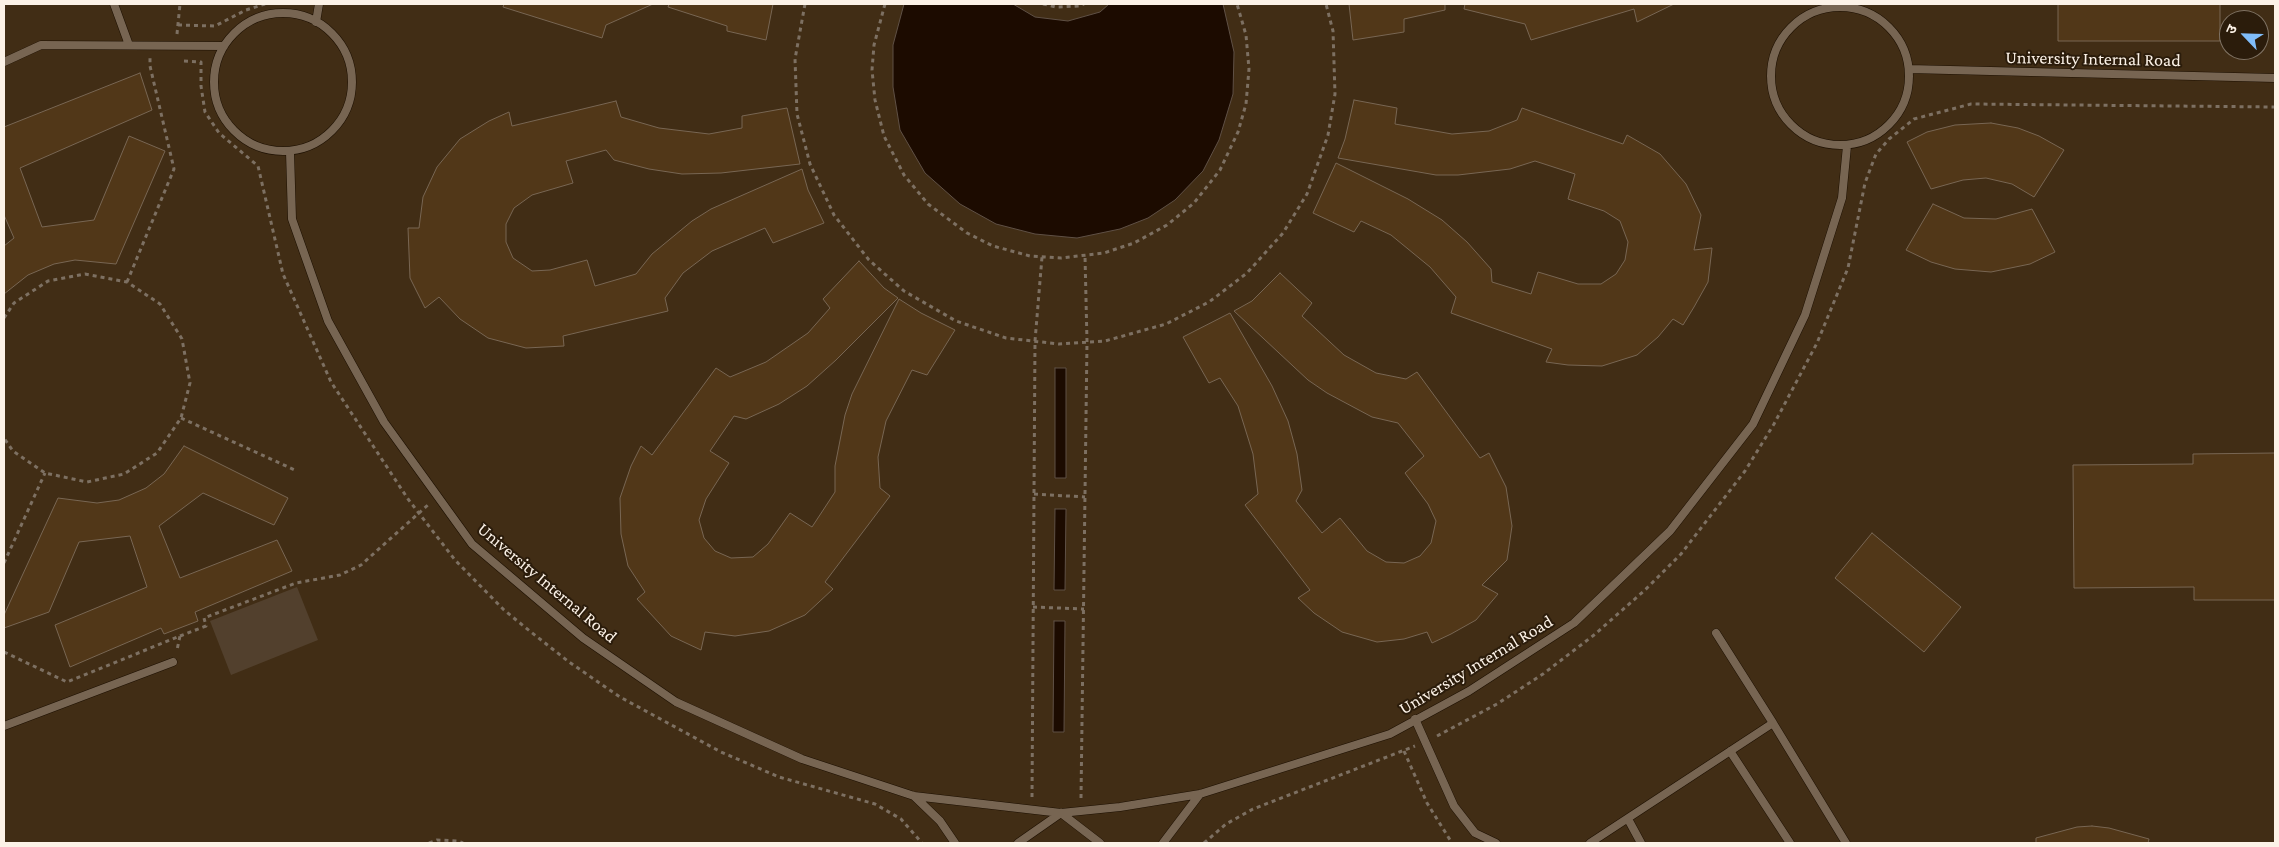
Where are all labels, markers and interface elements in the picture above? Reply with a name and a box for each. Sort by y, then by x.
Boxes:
north arrow [2219,10,2269,60]
text: उ [2222,22,2240,36]
street label: University Internal Road [2005,47,2181,71]
street label: University Internal Road [473,518,621,648]
street label: University Internal Road [1395,611,1557,719]

